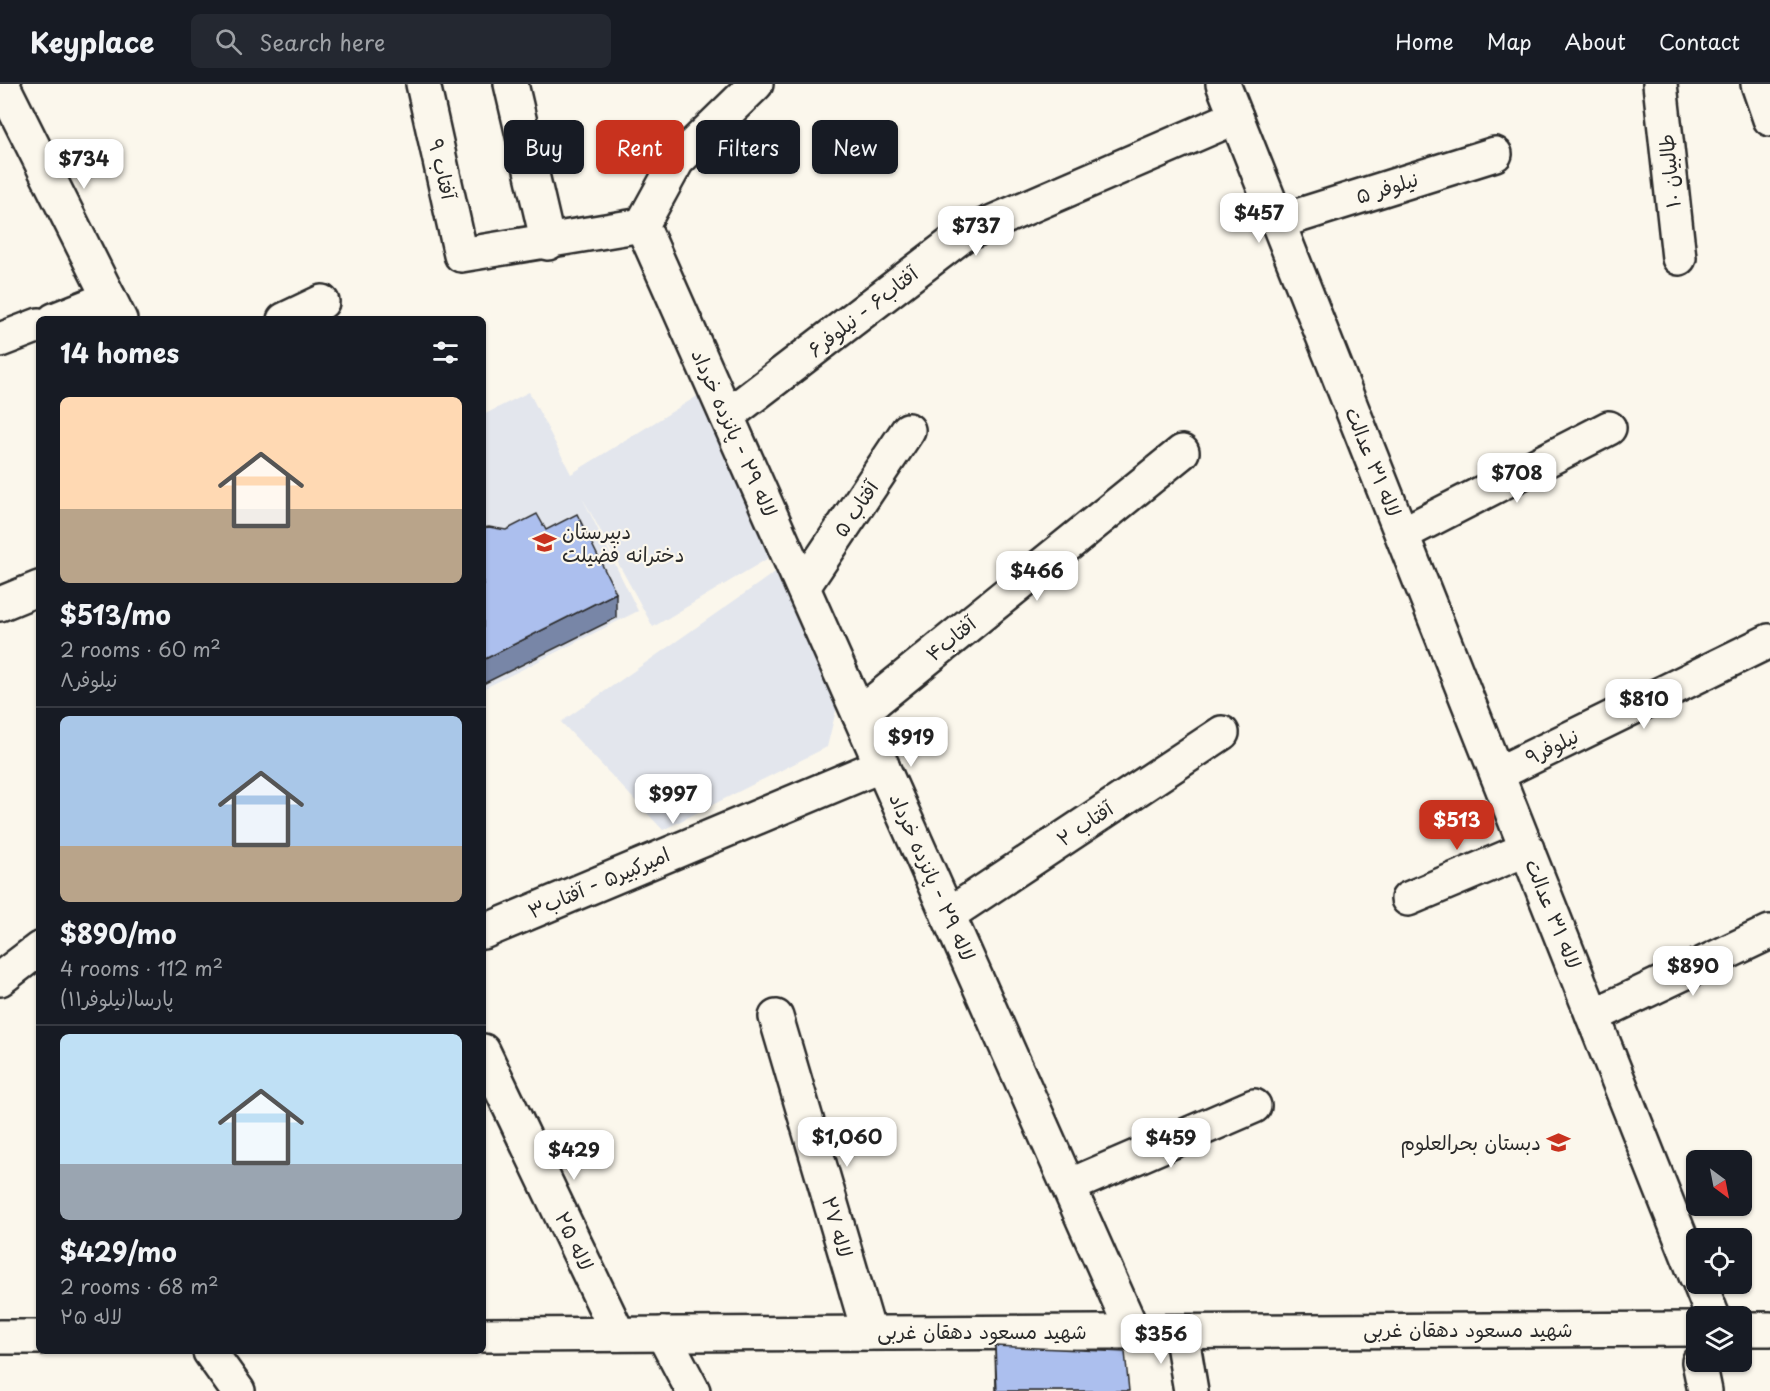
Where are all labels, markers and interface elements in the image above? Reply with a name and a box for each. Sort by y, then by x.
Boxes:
search box [191,14,611,68]
text: Keyplace [30,20,155,63]
icon: search [212,25,245,58]
text: Search here [260,25,385,58]
text: Home [1395,25,1454,57]
text: Map [1487,25,1532,57]
text: About [1565,25,1626,57]
text: Contact [1659,25,1740,57]
chip: Buy [504,120,584,174]
chip: Rent [596,120,684,174]
chip: Filters [696,120,800,174]
chip: New [812,120,898,174]
street label: طالبیان ۱۰ [1650,133,1688,210]
street label: آفتاب ۹ [421,136,465,203]
pin: $734 [48,139,120,190]
text: $734 [59,143,109,173]
street label: نیلوفر ۵ [1352,163,1422,211]
pin: $457 [1223,193,1295,244]
text: $457 [1234,197,1284,227]
pin: $737 [940,206,1012,257]
text: $737 [952,210,1000,240]
street label: آفتاب۶ - نیلوفر۶ [801,258,925,364]
text: 14 homes [60,333,179,372]
icon: filters [429,336,462,369]
street label: لاله ۲۹ - پانزده خرداد [684,344,785,521]
street label: لاله ۳۱ عدالت [1338,402,1410,521]
icon: home [207,436,315,544]
pin: $708 [1481,453,1553,504]
text: $708 [1491,457,1543,487]
street label: آفتاب ۵ [825,473,886,543]
place label: دبیرستان دخترانه فضیلت [562,516,684,569]
school or university icon: دبیرستان دخترانه فضیلت [531,530,557,556]
pin: $466 [1001,551,1073,602]
text: $466 [1010,555,1064,585]
text: $513/mo [60,595,171,634]
street label: آفتاب۴ [919,608,983,668]
text: 2 rooms · 60 m² [60,634,221,664]
text: نیلوفر۸ [60,664,117,694]
pin: $810 [1608,679,1680,730]
text: $810 [1619,683,1669,713]
pin: $919 [875,717,947,768]
street label: نیلوفر۹ [1520,720,1583,772]
text: $919 [888,721,934,751]
icon: home [207,755,315,863]
pin: $997 [637,774,709,825]
text: $997 [649,778,697,808]
street label: لاله ۲۹ - پانزده خرداد [882,788,983,965]
street label: آفتاب ۲ [1050,793,1120,853]
pin: $513 [1421,800,1493,851]
text: $513 [1433,804,1481,834]
street label: امیرکبیر۵ - آفتاب۳ [523,839,674,925]
street label: لاله ۳۱ عدالت [1518,854,1590,973]
text: $890/mo [60,914,176,953]
pin: $890 [1657,946,1729,997]
text: $890 [1667,950,1719,980]
text: 4 rooms · 112 m² [60,953,223,983]
text: پارسا(نیلوفر۱۱) [60,983,174,1013]
icon: home [207,1073,315,1181]
pin: $1,060 [798,1117,896,1168]
pin: $459 [1135,1118,1207,1169]
text: $1,060 [812,1121,882,1151]
text: $459 [1146,1122,1196,1152]
place label: دبستان بحرالعلوم [1401,1127,1541,1158]
pin: $429 [538,1130,610,1181]
school or university icon: دبستان بحرالعلوم [1546,1130,1572,1156]
text: $429 [548,1134,600,1164]
north arrow [1686,1150,1752,1216]
map controls [1686,1150,1752,1372]
street label: لاله ۲۷ [815,1193,861,1261]
street label: لاله ۲۵ [548,1206,602,1275]
button: locate [1686,1228,1752,1294]
text: $429/mo [60,1232,177,1271]
text: 2 rooms · 68 m² [60,1271,219,1301]
text: لاله ۲۵ [60,1301,122,1331]
button: layers [1686,1306,1752,1372]
pin: $356 [1125,1314,1197,1365]
street label: شهید مسعود دهقان غربی [1363,1314,1573,1344]
street label: شهید مسعود دهقان غربی [877,1316,1087,1346]
text: $356 [1135,1318,1187,1348]

